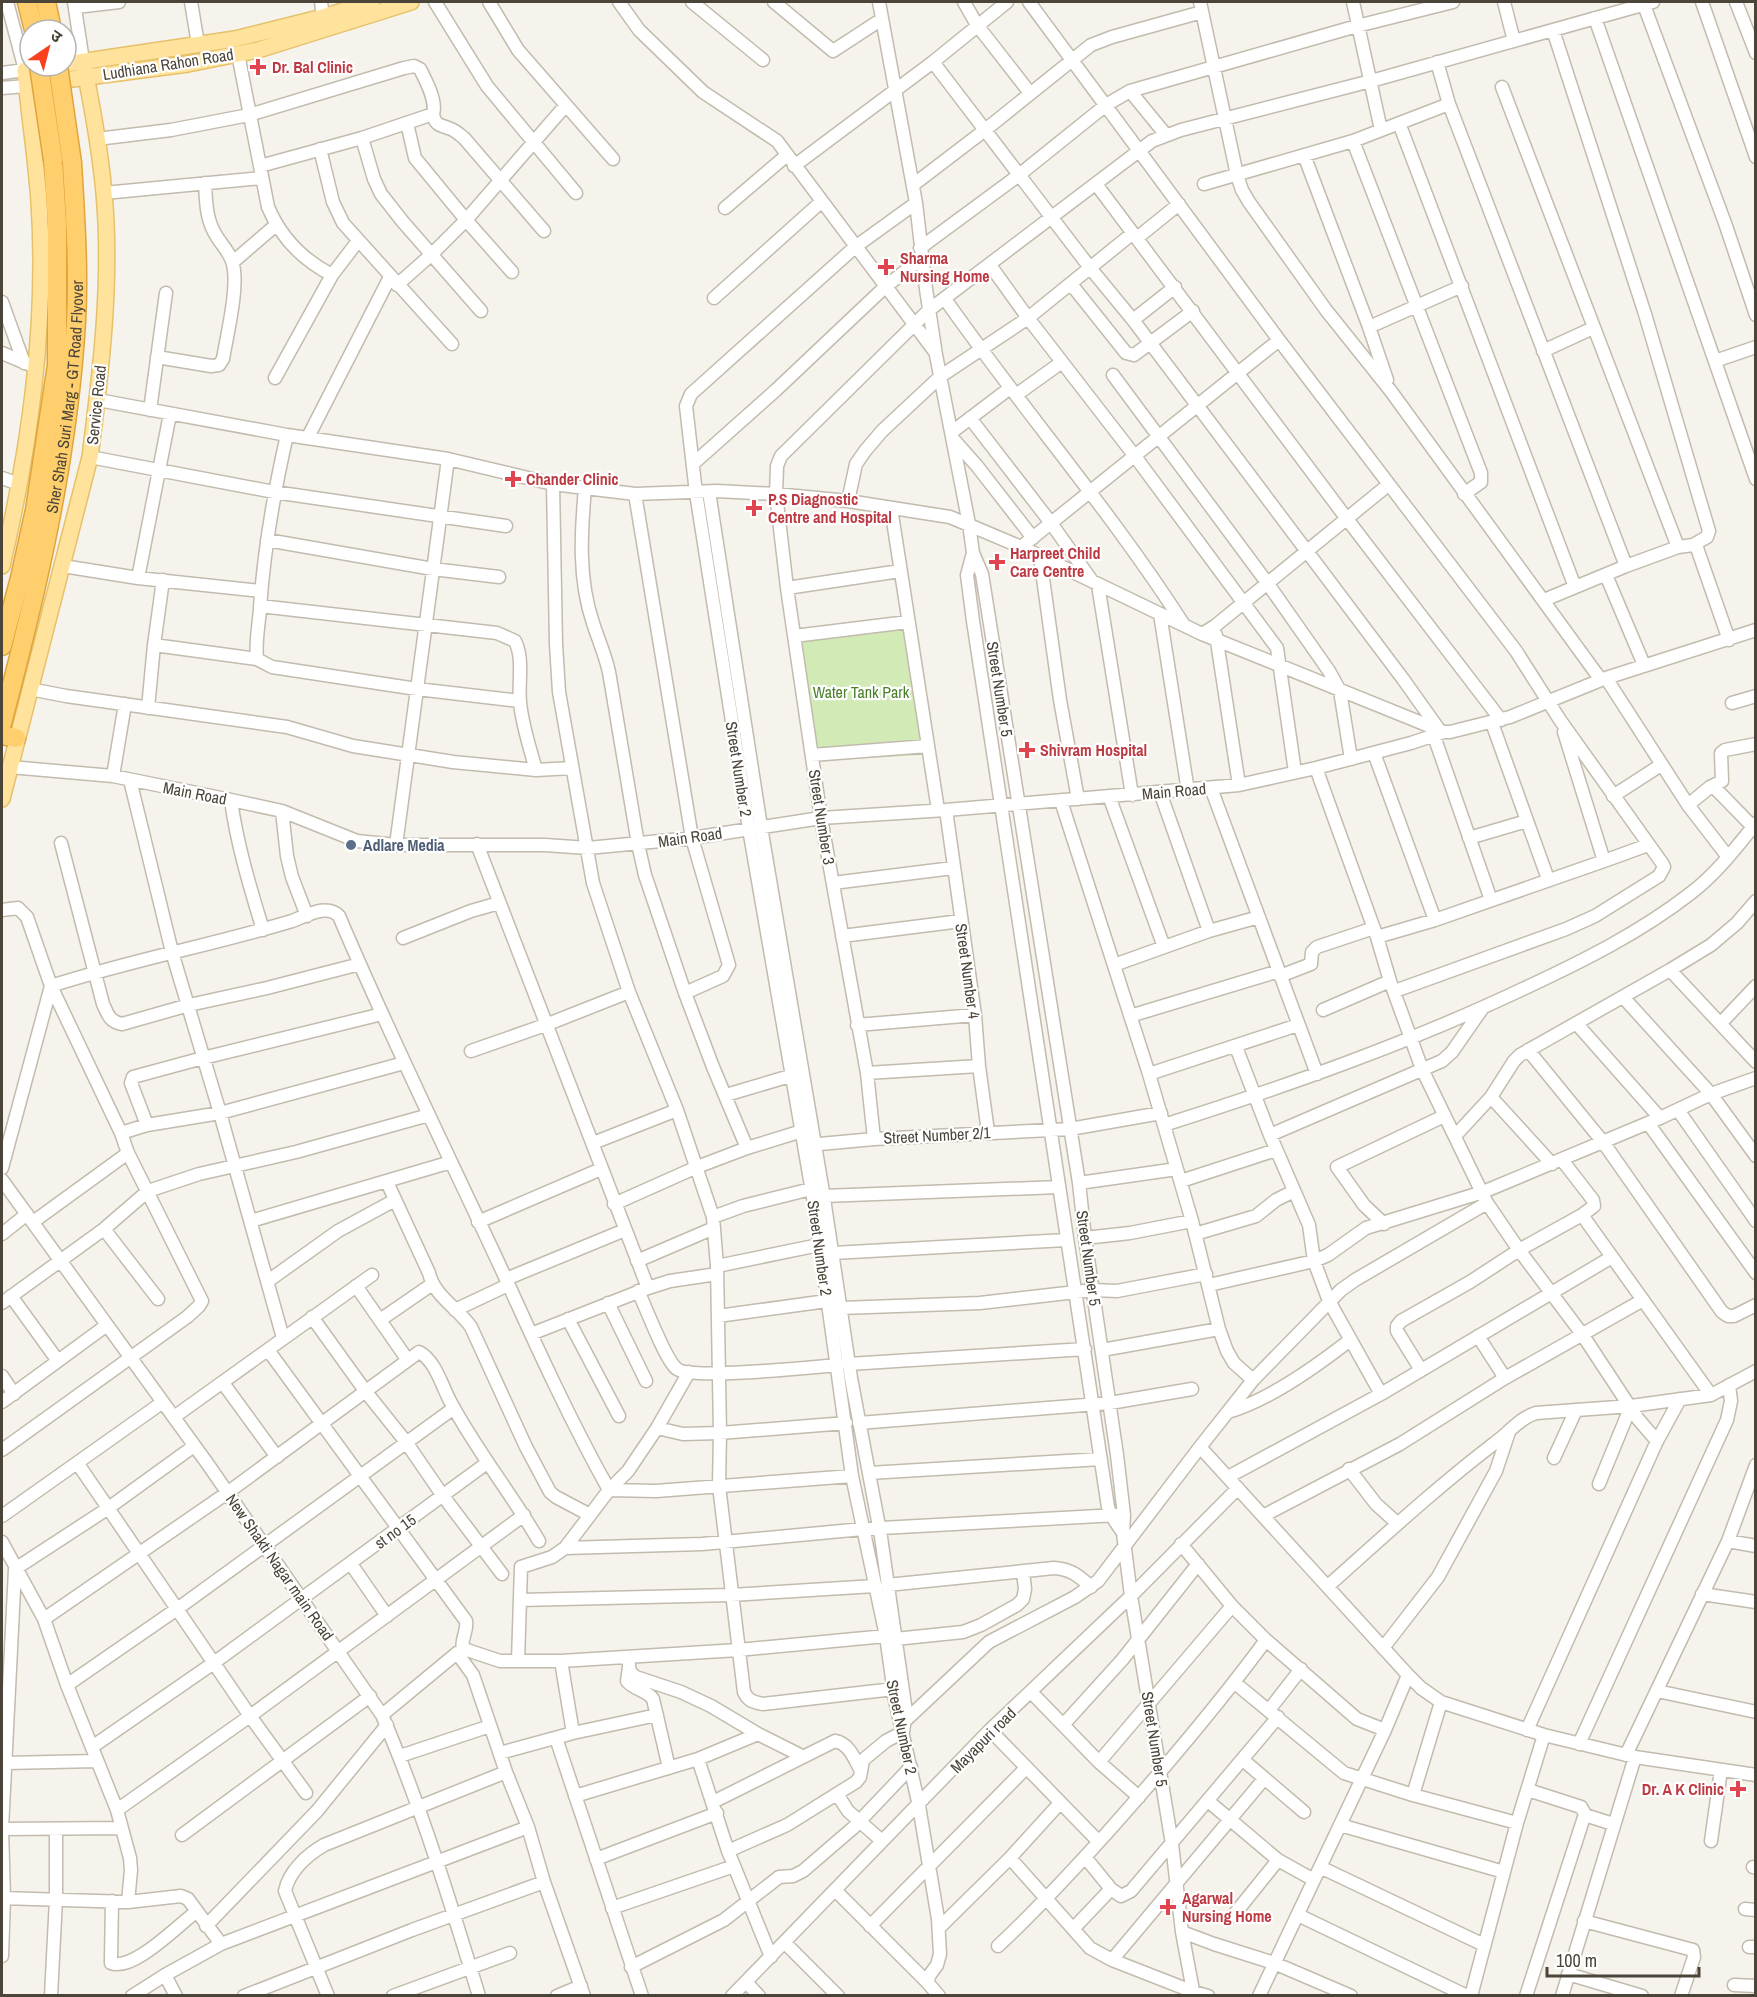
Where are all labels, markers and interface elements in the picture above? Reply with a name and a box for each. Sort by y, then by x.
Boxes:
north arrow [18,18,78,78]
text: उ [46,24,67,48]
street label: Ludhiana Rahon Road [101,43,235,85]
place label: Dr. Bal Clinic [272,56,353,78]
marker: Dr. Bal Clinic [249,58,267,76]
place label: Sharma Nursing Home [900,247,990,287]
marker: Sharma Nursing Home [877,258,895,276]
street label: Sher Shah Suri Marg - GT Road Flyover [40,279,88,515]
street label: Service Road [81,364,111,446]
place label: Chander Clinic [526,468,619,490]
marker: Chander Clinic [504,470,522,488]
place label: P.S Diagnostic Centre and Hospital [768,488,892,528]
marker: P.S Diagnostic Centre and Hospital [745,499,763,517]
place label: Harpreet Child Care Centre [1010,542,1100,582]
marker: Harpreet Child Care Centre [988,553,1006,571]
street label: Street Number 5 [982,640,1018,738]
park label: Water Tank Park [813,681,910,703]
street label: Street Number 2 [721,720,757,818]
place label: Shivram Hospital [1040,739,1147,761]
marker: Shivram Hospital [1018,741,1036,759]
street label: Street Number 3 [804,768,840,866]
street label: Main Road [161,776,229,810]
street label: Main Road [1141,777,1207,805]
street label: Main Road [657,822,723,852]
place label: Adlare Media [363,834,445,856]
marker: Adlare Media [344,838,358,852]
street label: Street Number 4 [950,922,986,1020]
street label: Street Number 2/1 [883,1121,992,1149]
street label: Street Number 2 [802,1199,838,1297]
street label: Street Number 5 [1071,1209,1107,1307]
street label: New Shakti Nagar main Road [221,1489,339,1645]
street label: st no 15 [370,1508,420,1554]
street label: Street Number 2 [881,1678,923,1776]
street label: Street Number 5 [1137,1690,1173,1788]
street label: Mayapuri road [945,1702,1021,1778]
place label: Dr. A K Clinic [1642,1778,1724,1800]
marker: Dr. A K Clinic [1729,1780,1747,1798]
place label: Agarwal Nursing Home [1182,1887,1272,1927]
marker: Agarwal Nursing Home [1159,1898,1177,1916]
scale bar [1547,1940,1698,1978]
text: 100 m [1556,1948,1597,1973]

